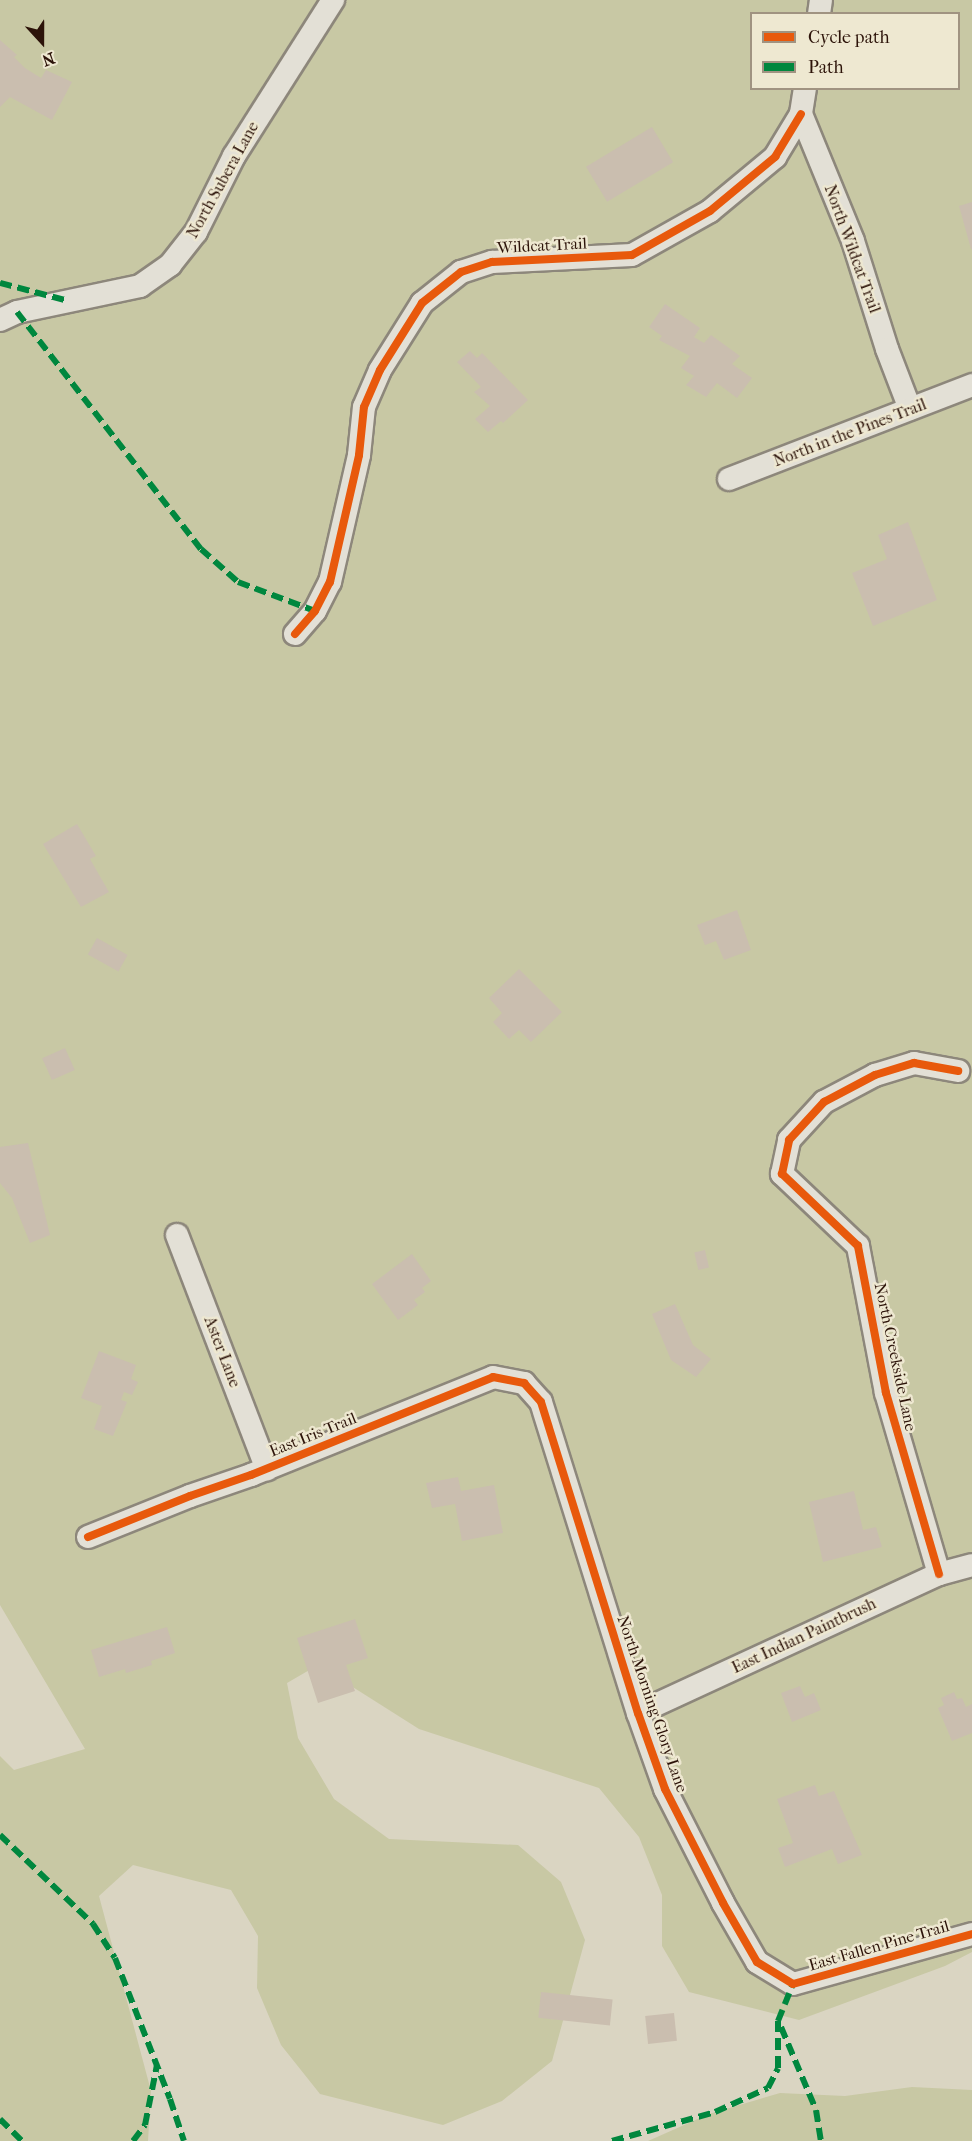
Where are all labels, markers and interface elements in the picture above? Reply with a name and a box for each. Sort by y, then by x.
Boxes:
north arrow [12,12,72,72]
legend [750,12,960,90]
text: Cycle path [808,27,889,48]
text: N [40,48,58,70]
text: Path [808,57,844,78]
street label: North Subera Lane [183,118,263,242]
street label: North Wildcat Trail [820,182,884,316]
street label: Wildcat Trail [497,234,587,258]
street label: North in the Pines Trail [771,395,929,471]
street label: North Creekside Lane [870,1281,920,1433]
street label: Aster Lane [200,1314,244,1390]
street label: East Iris Trail [267,1409,359,1461]
street label: East Indian Paintbrush [729,1594,879,1678]
street label: North Morning Glory Lane [613,1613,691,1795]
street label: East Fallen Pine Trail [806,1917,952,1975]

